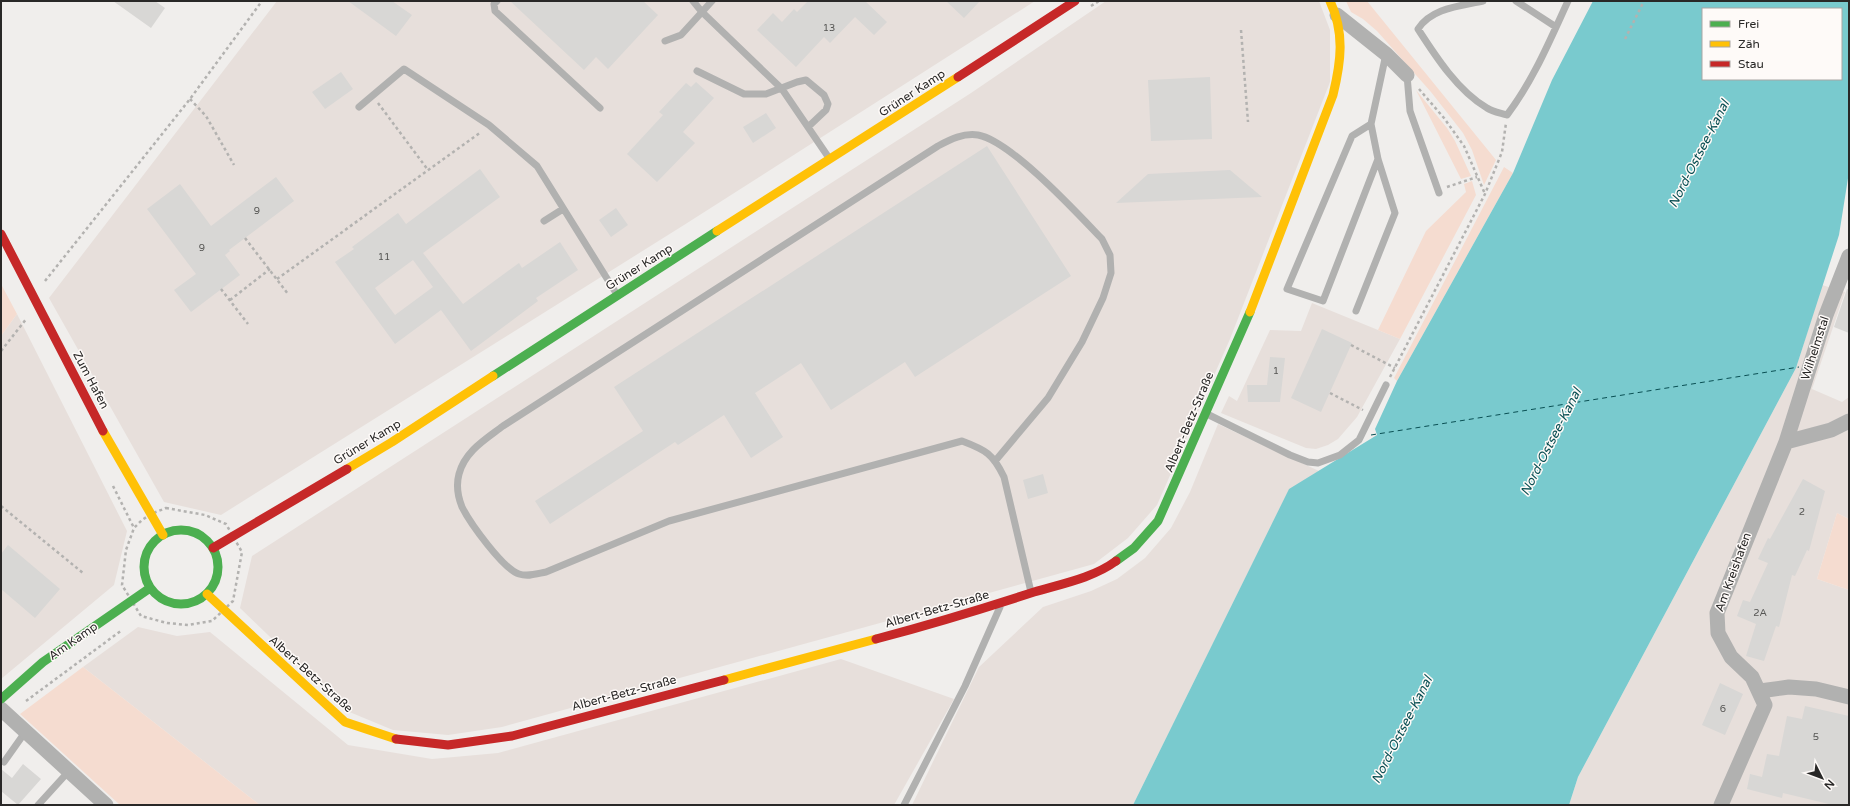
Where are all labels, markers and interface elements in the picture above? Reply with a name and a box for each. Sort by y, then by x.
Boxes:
legend [1702,8,1842,80]
text: Frei [1738,17,1759,31]
house number: 13 [823,22,835,34]
text: Zäh [1738,37,1760,51]
text: Stau [1738,57,1764,71]
street label: Grüner Kamp [876,66,948,120]
water label: Nord-Ostsee-Kanal [1665,96,1734,210]
house number: 9 [254,205,260,217]
street label: Grüner Kamp [603,241,675,293]
house number: 9 [199,242,205,254]
house number: 11 [378,251,390,263]
street label: Wilhelmstal [1798,314,1832,382]
street label: Zum Hafen [70,349,112,411]
house number: 1 [1273,365,1279,377]
street label: Albert-Betz-Straße [1162,369,1217,474]
water label: Nord-Ostsee-Kanal [1517,384,1586,498]
street label: Grüner Kamp [331,416,403,468]
house number: 2 [1799,506,1805,518]
street label: Am Kreishafen [1712,530,1754,614]
street label: Albert-Betz-Straße [883,587,991,631]
house number: 2A [1753,607,1767,619]
street label: Am Kamp [46,619,100,663]
street label: Albert-Betz-Straße [266,633,356,715]
street label: Albert-Betz-Straße [570,672,678,714]
water label: Nord-Ostsee-Kanal [1368,672,1437,786]
house number: 6 [1720,703,1726,715]
house number: 5 [1813,731,1819,743]
north arrow [1802,758,1842,798]
text: N [1821,777,1837,792]

